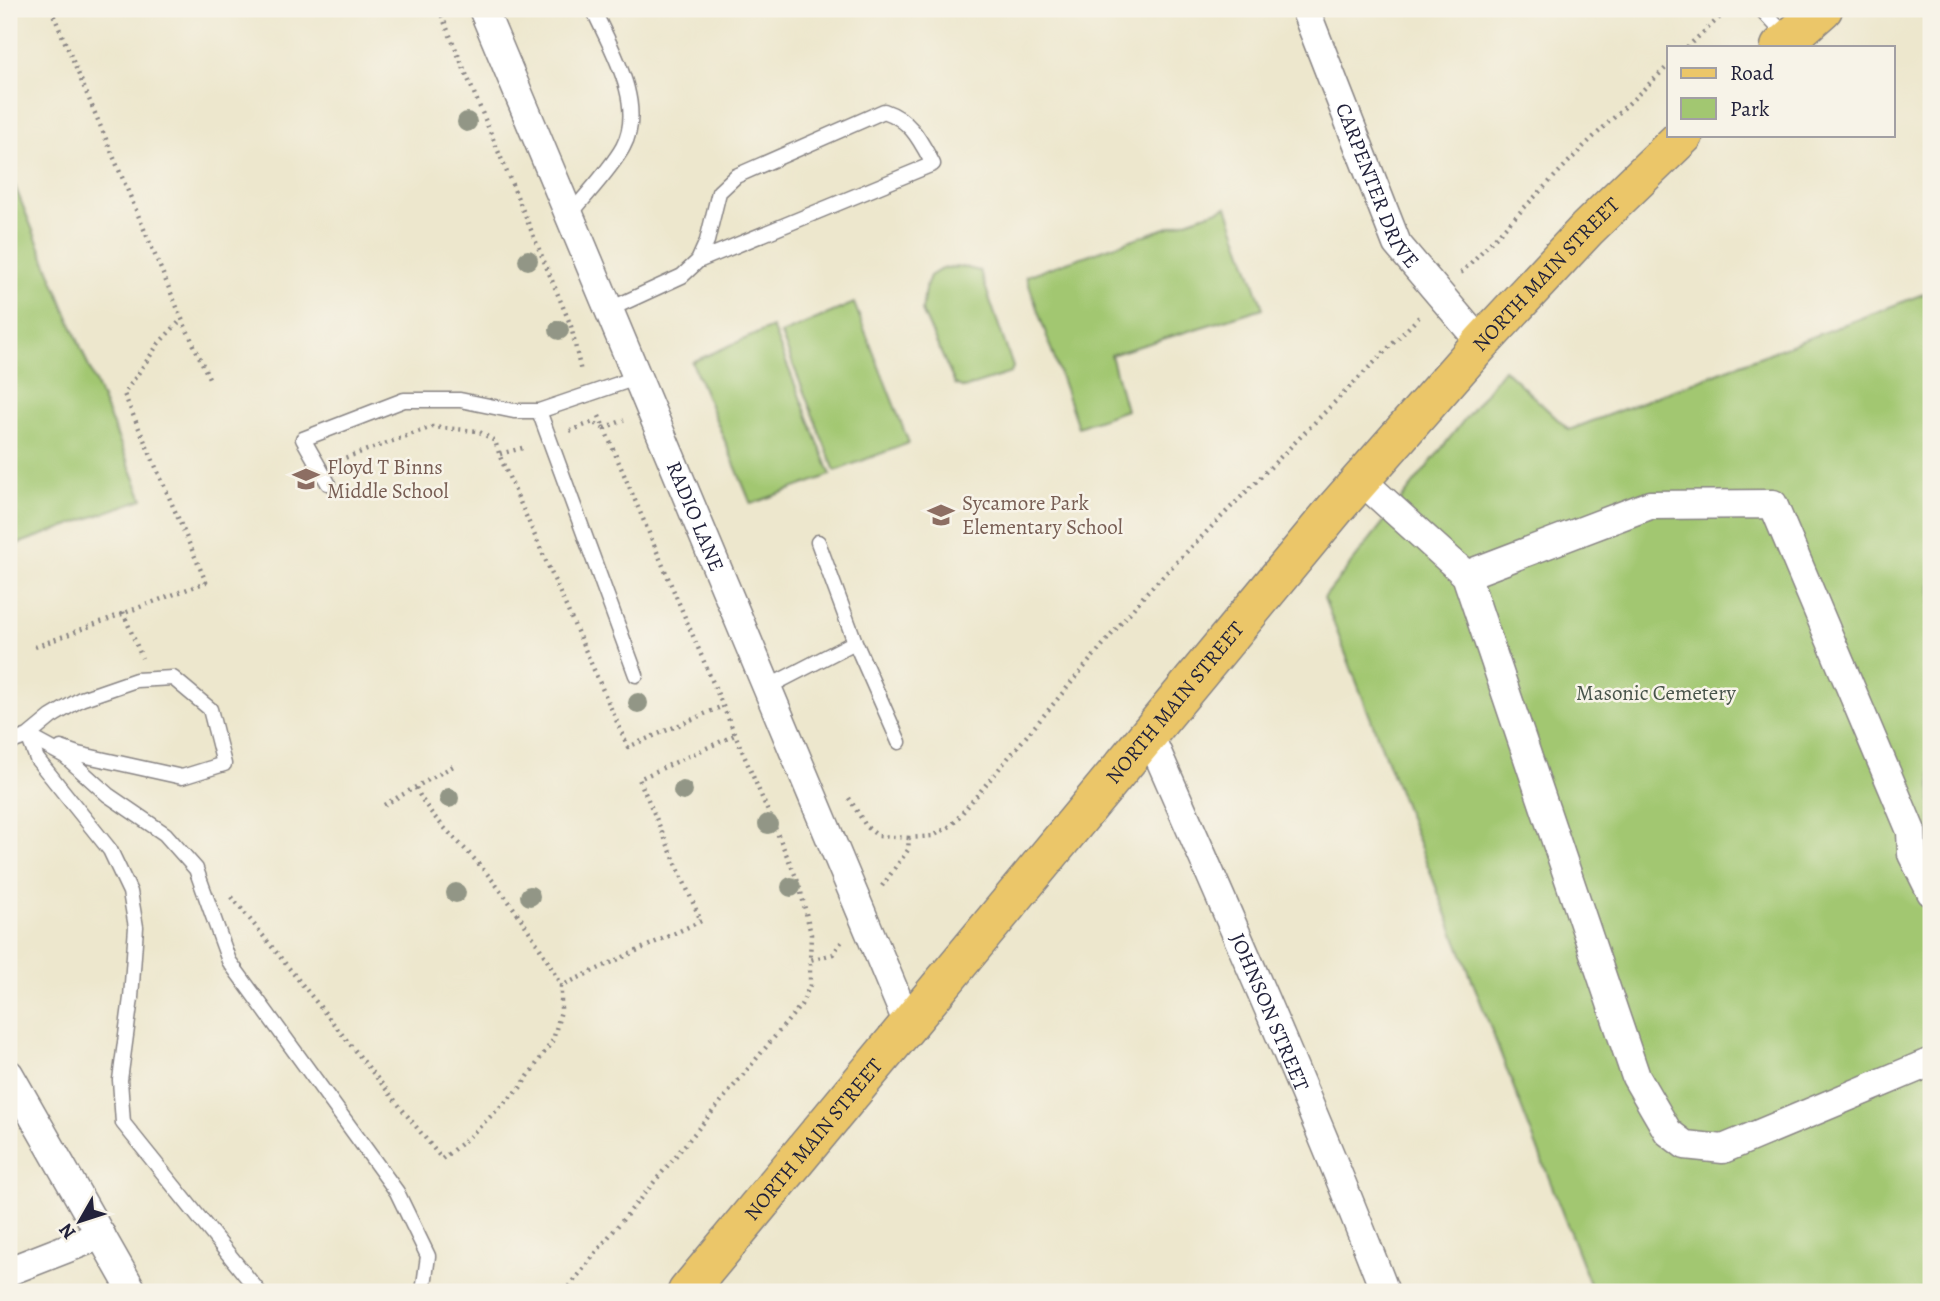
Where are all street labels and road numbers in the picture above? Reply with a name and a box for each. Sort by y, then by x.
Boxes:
street label: CARPENTER DRIVE [1329,99,1426,274]
street label: NORTH MAIN STREET [1466,191,1626,357]
street label: RADIO LANE [660,457,731,576]
street label: NORTH MAIN STREET [1099,615,1250,790]
street label: JOHNSON STREET [1224,929,1316,1096]
street label: NORTH MAIN STREET [738,1052,889,1226]

